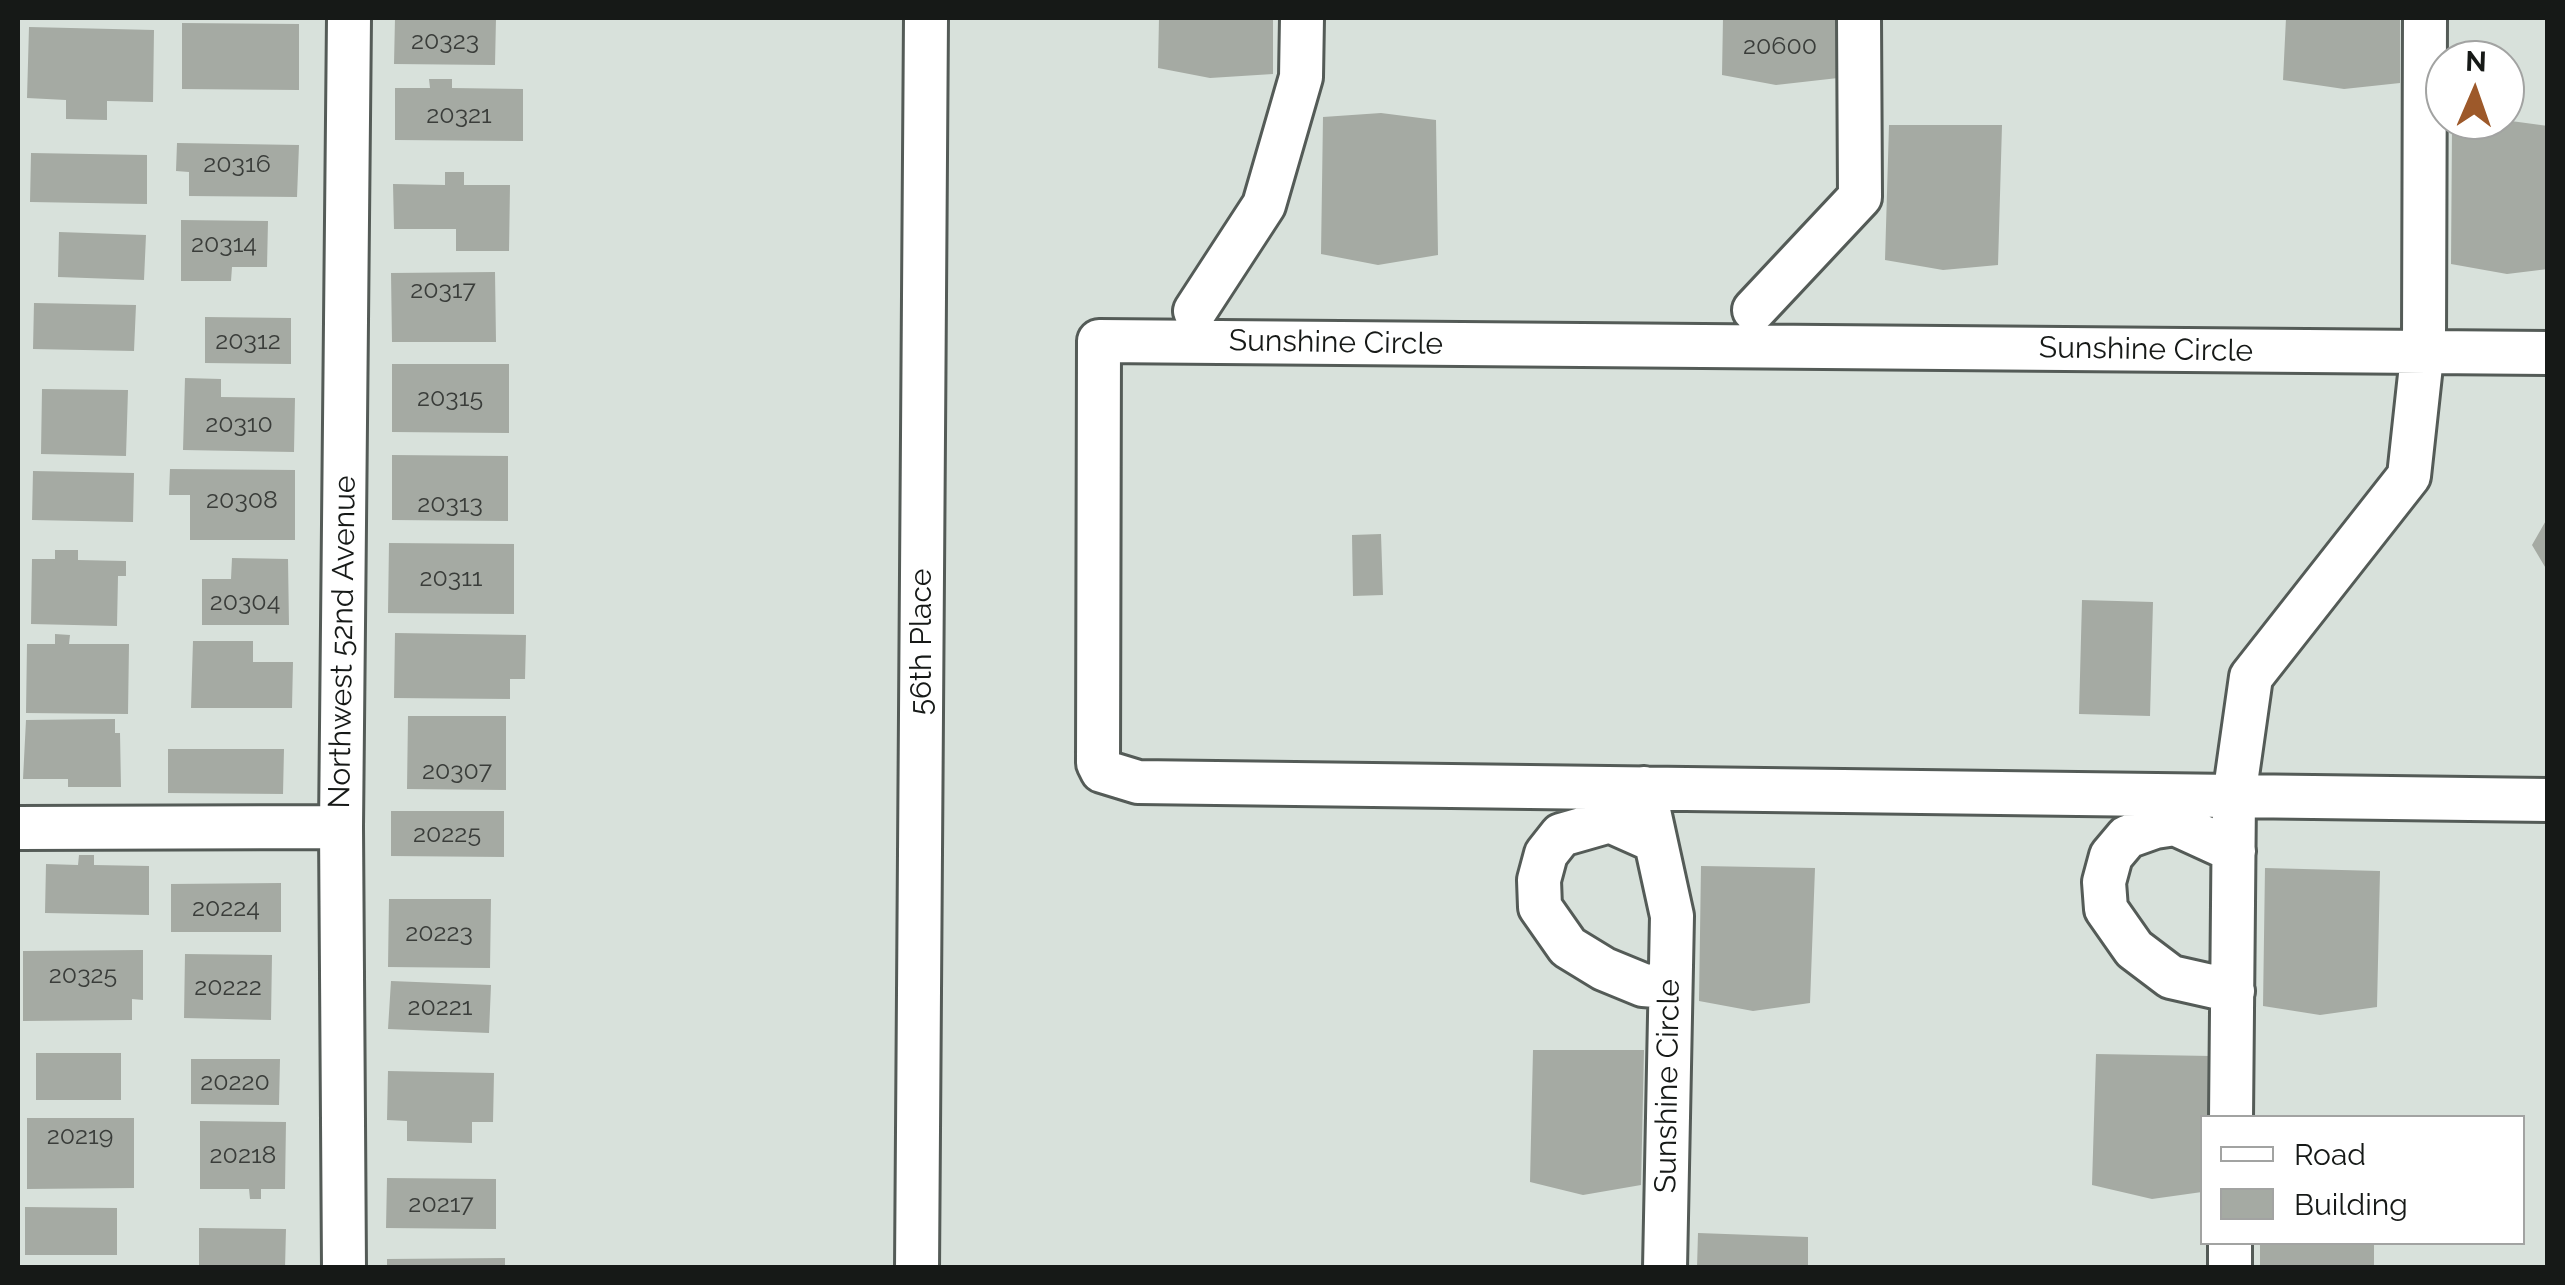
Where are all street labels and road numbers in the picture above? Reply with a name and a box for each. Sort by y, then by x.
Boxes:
street label: Sunshine Circle [1229,323,1443,363]
street label: Sunshine Circle [2039,330,2253,370]
street label: Northwest 52nd Avenue [322,475,364,809]
street label: 56th Place [904,569,940,715]
street label: Sunshine Circle [1648,979,1688,1193]

